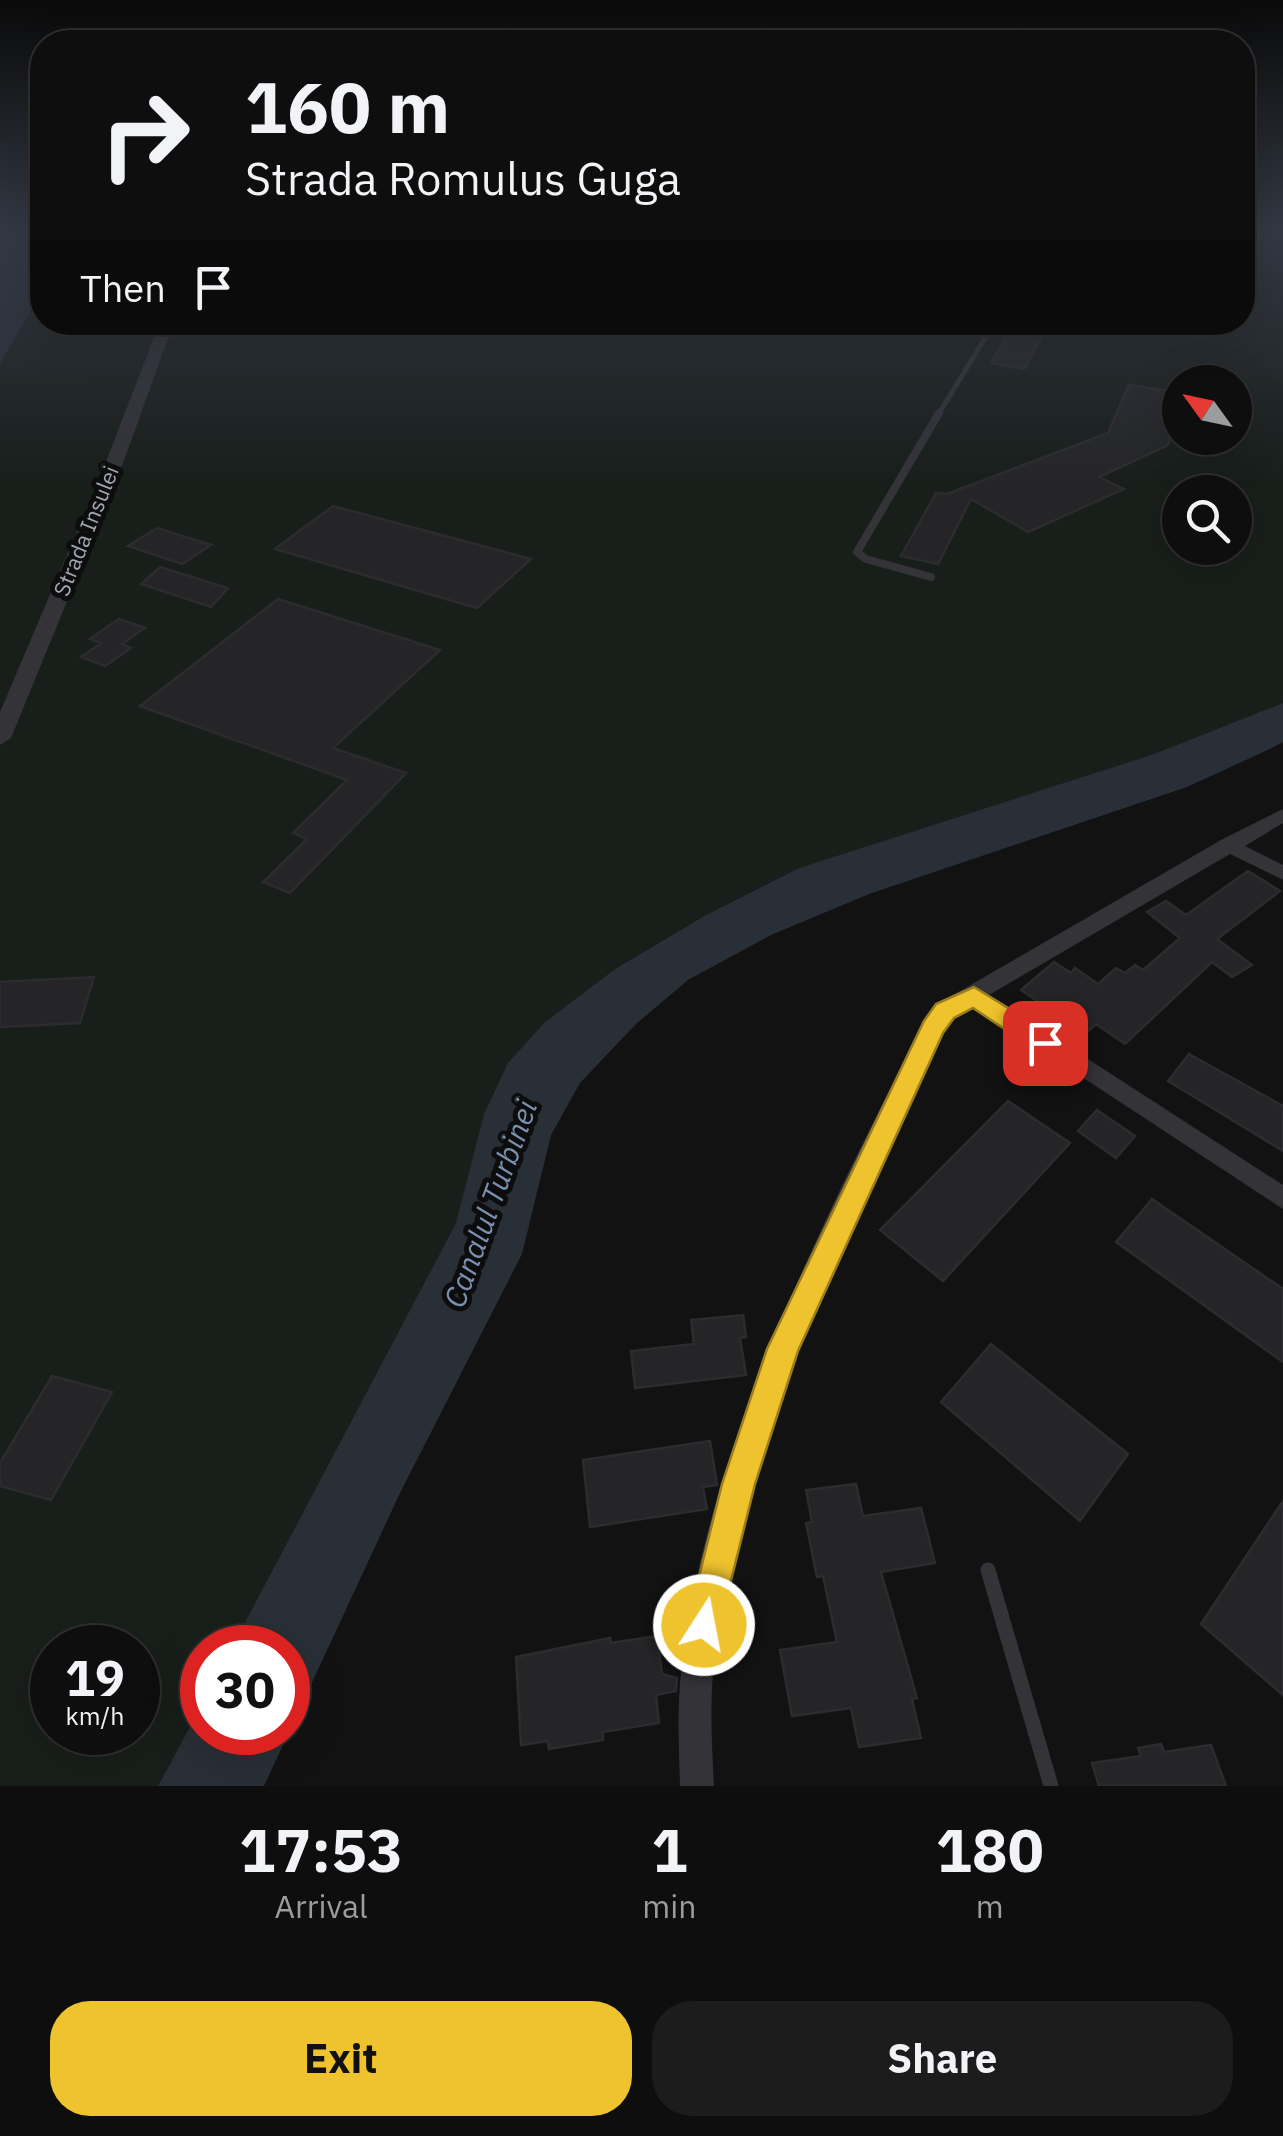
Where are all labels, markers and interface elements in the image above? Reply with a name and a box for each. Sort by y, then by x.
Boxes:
text: 160 m [245,61,450,152]
icon: right [80,70,210,200]
text: Strada Romulus Guga [245,149,681,207]
icon: arrive [186,260,241,315]
text: Then [80,263,166,312]
north arrow [1162,365,1252,455]
map controls [1162,365,1252,565]
street label: Strada Insulei [46,461,125,600]
button: search [1162,475,1252,565]
pin [1003,1001,1088,1086]
icon: arrive [1018,1016,1073,1071]
water label: Canalul Turbinei [434,1094,545,1312]
position arrow [652,1573,756,1677]
speed limit sign: 30 [180,1625,310,1755]
text: 19 [65,1645,125,1710]
text: km/h [66,1699,124,1732]
text: 17:53 [239,1810,403,1889]
text: 1 [651,1810,687,1889]
text: 180 [936,1810,1044,1889]
text: Arrival [275,1885,368,1927]
text: min [642,1885,696,1927]
text: m [976,1885,1004,1927]
button: Exit [50,2001,632,2116]
button: Share [652,2001,1233,2116]

